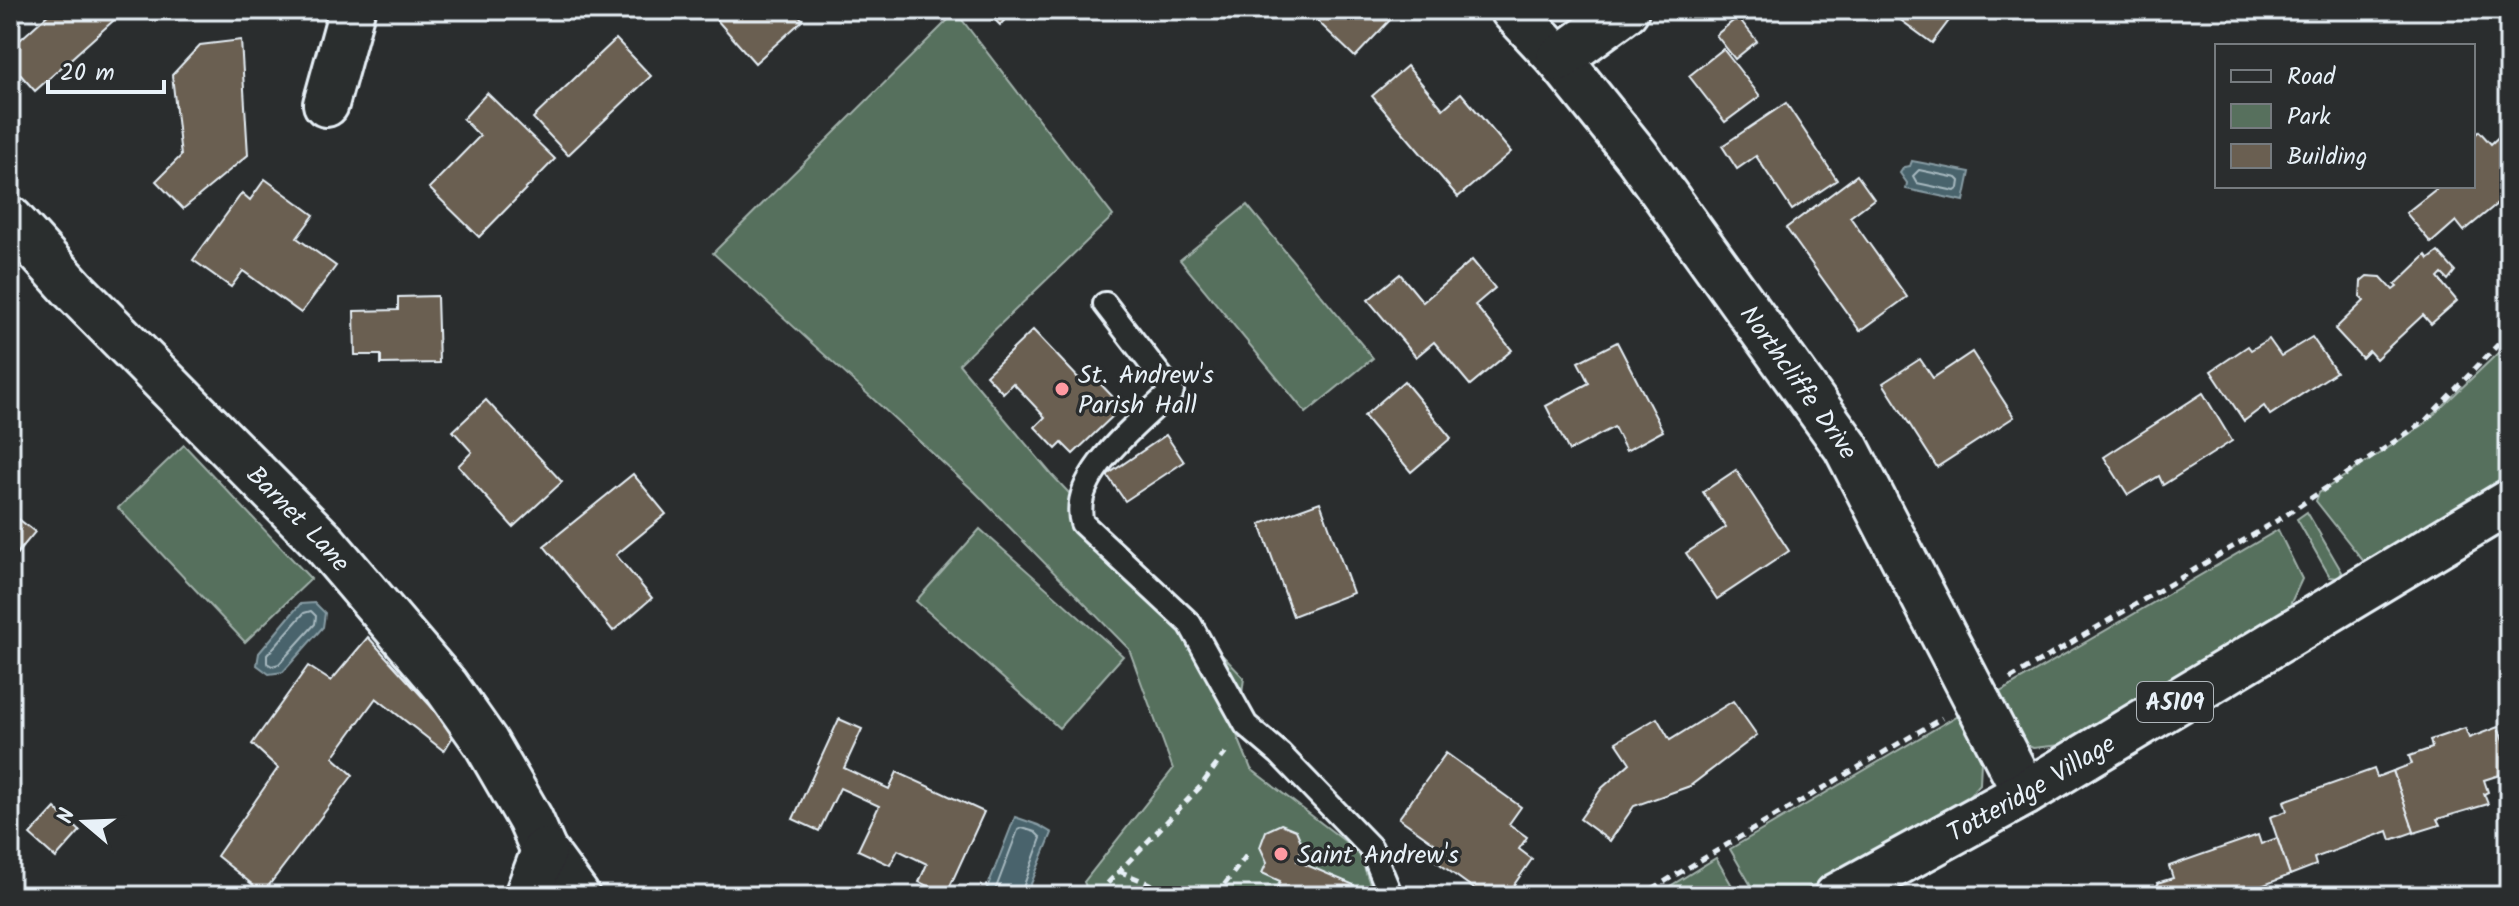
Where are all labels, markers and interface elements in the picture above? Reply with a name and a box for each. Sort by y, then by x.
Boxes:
scale bar [48,44,164,94]
legend [2215,44,2475,188]
text: 20 m [60,54,115,93]
text: Road [2287,58,2336,97]
text: Park [2287,98,2331,137]
text: Building [2287,138,2367,177]
street label: Northcliffe Drive [1728,297,1868,468]
place label: St. Andrew's Parish Hall [1078,355,1214,427]
marker: St. Andrew's Parish Hall [1053,380,1071,398]
street label: Barnet Lane [235,456,360,583]
road number: A5109 [2137,682,2213,722]
street label: Totteridge Village [1940,724,2125,855]
north arrow [44,782,124,862]
text: N [49,804,86,829]
place label: Saint Andrew's [1297,835,1459,877]
marker: Saint Andrew's [1272,845,1290,863]

